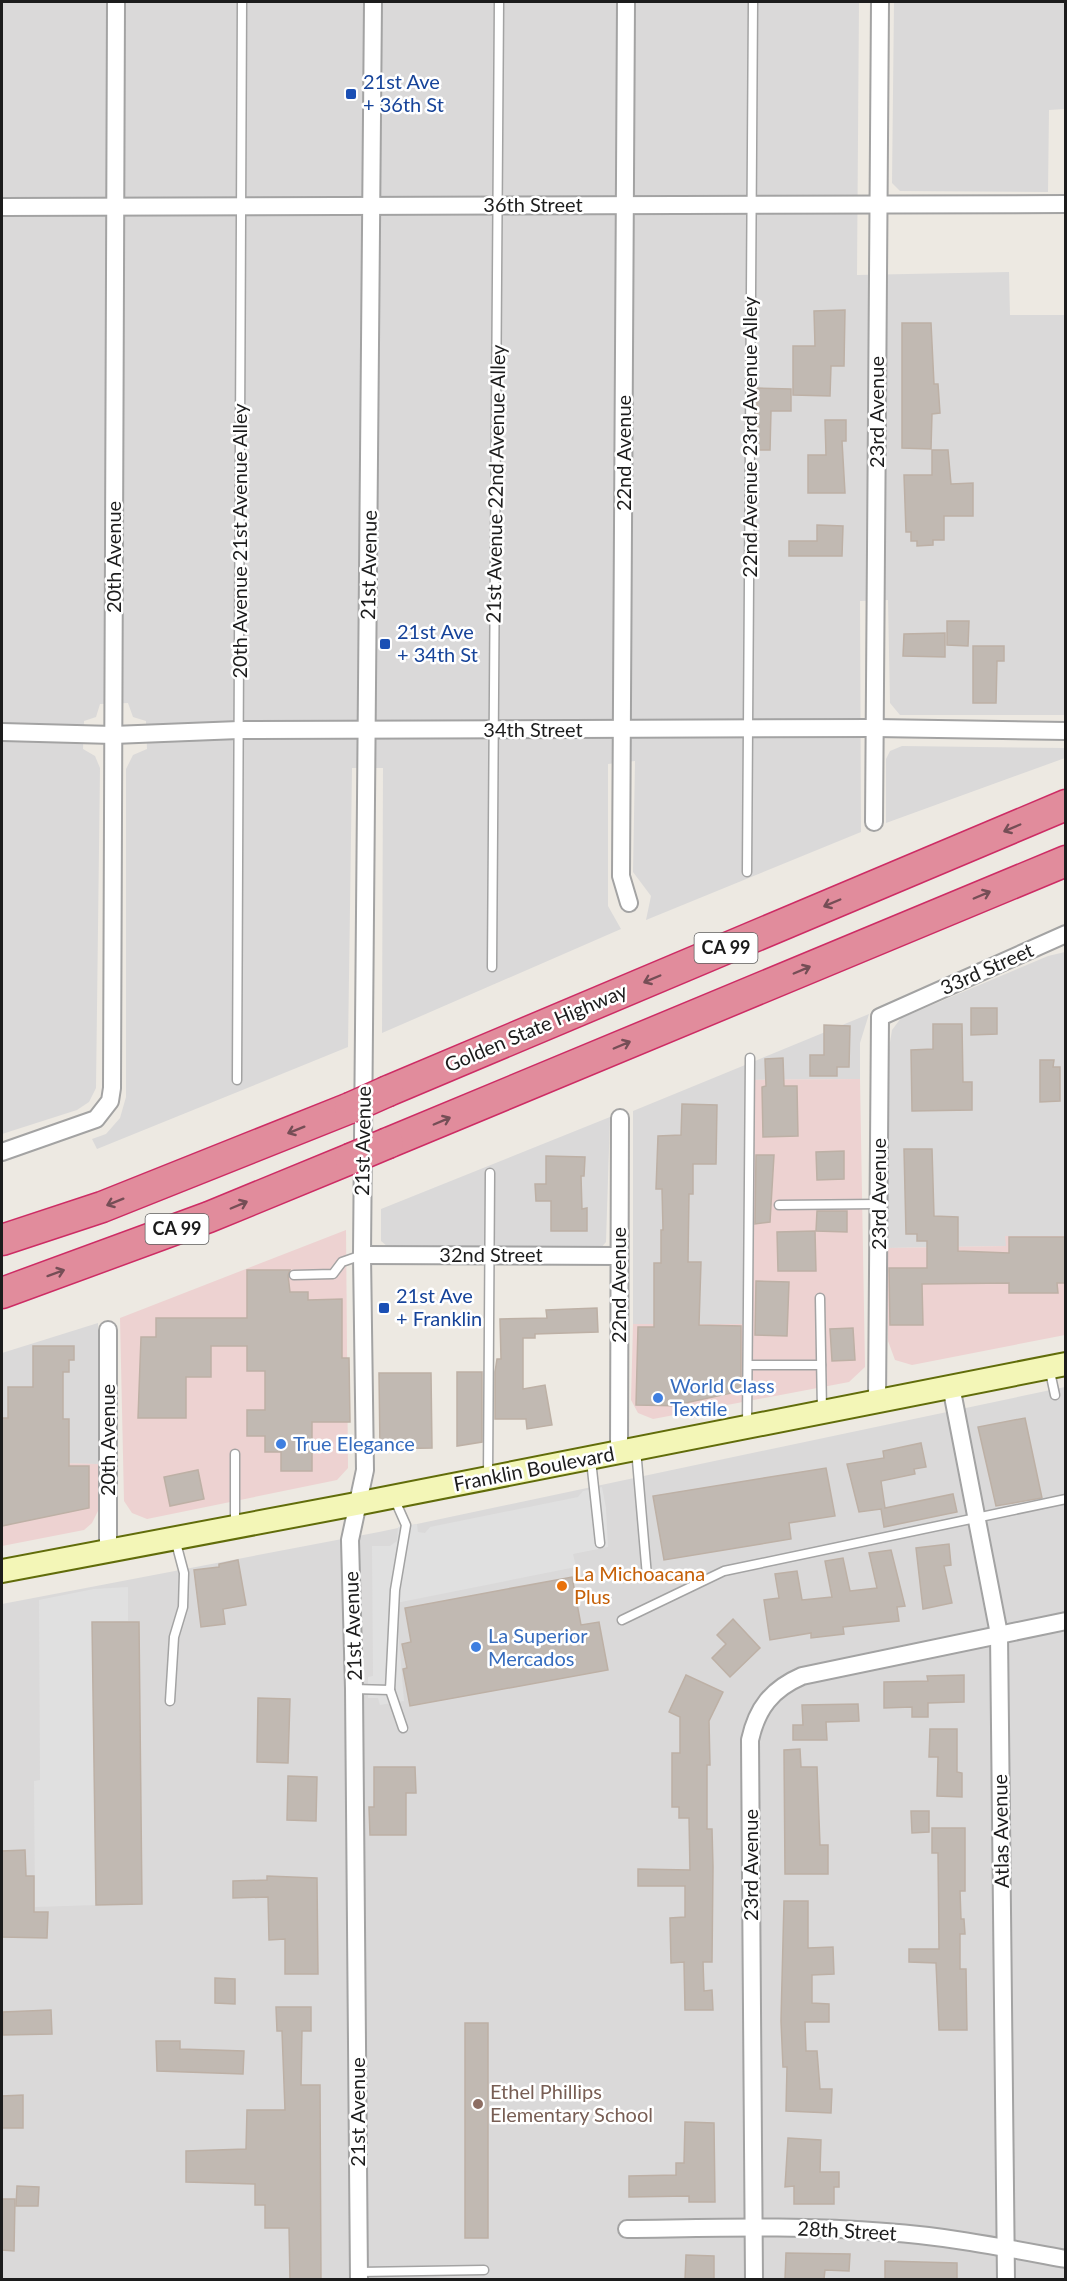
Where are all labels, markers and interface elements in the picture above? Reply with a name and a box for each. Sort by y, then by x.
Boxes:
place label: 21st Ave + 36th St [363,69,444,116]
marker: 21st Ave + 36th St [344,87,358,101]
street label: 36th Street [483,192,583,216]
street label: 22nd Avenue 23rd Avenue Alley [737,296,761,578]
street label: 21st Avenue 22nd Avenue Alley [481,344,509,624]
street label: 23rd Avenue [864,356,888,468]
street label: 22nd Avenue [611,395,635,511]
street label: 20th Avenue 21st Avenue Alley [227,403,251,679]
street label: 20th Avenue [101,501,125,613]
street label: 21st Avenue [355,510,381,620]
place label: 21st Ave + 34th St [397,619,478,666]
marker: 21st Ave + 34th St [378,637,392,651]
street label: 34th Street [483,717,583,741]
one-way arrow [1003,823,1021,834]
one-way arrow [972,889,991,900]
one-way arrow [823,898,841,909]
road number: CA 99 [694,933,758,963]
street label: 33rd Street [936,937,1037,999]
one-way arrow [792,964,811,975]
one-way arrow [644,974,662,985]
street label: Golden State Highway [441,978,631,1076]
one-way arrow [612,1039,631,1050]
street label: 21st Avenue [349,1086,375,1196]
one-way arrow [433,1115,451,1126]
one-way arrow [287,1125,306,1136]
street label: 23rd Avenue [866,1138,890,1250]
one-way arrow [106,1197,125,1208]
one-way arrow [229,1199,248,1210]
road number: CA 99 [146,1214,208,1244]
street label: 22nd Avenue [606,1227,630,1343]
street label: 32nd Street [439,1242,543,1266]
one-way arrow [47,1267,65,1278]
place label: 21st Ave + Franklin [396,1283,482,1330]
marker: 21st Ave + Franklin [377,1301,391,1315]
place label: World Class Textile [670,1373,775,1420]
street label: 20th Avenue [95,1384,119,1496]
marker: World Class Textile [651,1391,665,1405]
place label: True Elegance [293,1431,415,1455]
marker: True Elegance [274,1437,288,1451]
street label: Franklin Boulevard [451,1441,616,1495]
place label: La Michoacana Plus [574,1561,705,1608]
street label: 21st Avenue [338,1571,366,1681]
marker: La Michoacana Plus [555,1579,569,1593]
place label: La Superior Mercados [488,1623,588,1670]
marker: La Superior Mercados [469,1640,483,1654]
street label: Atlas Avenue [987,1774,1013,1888]
street label: 23rd Avenue [738,1809,762,1921]
street label: 21st Avenue [345,2057,369,2167]
place label: Ethel Phillips Elementary School [490,2079,653,2126]
marker: Ethel Phillips Elementary School [471,2097,485,2111]
street label: 28th Street [797,2215,897,2245]

